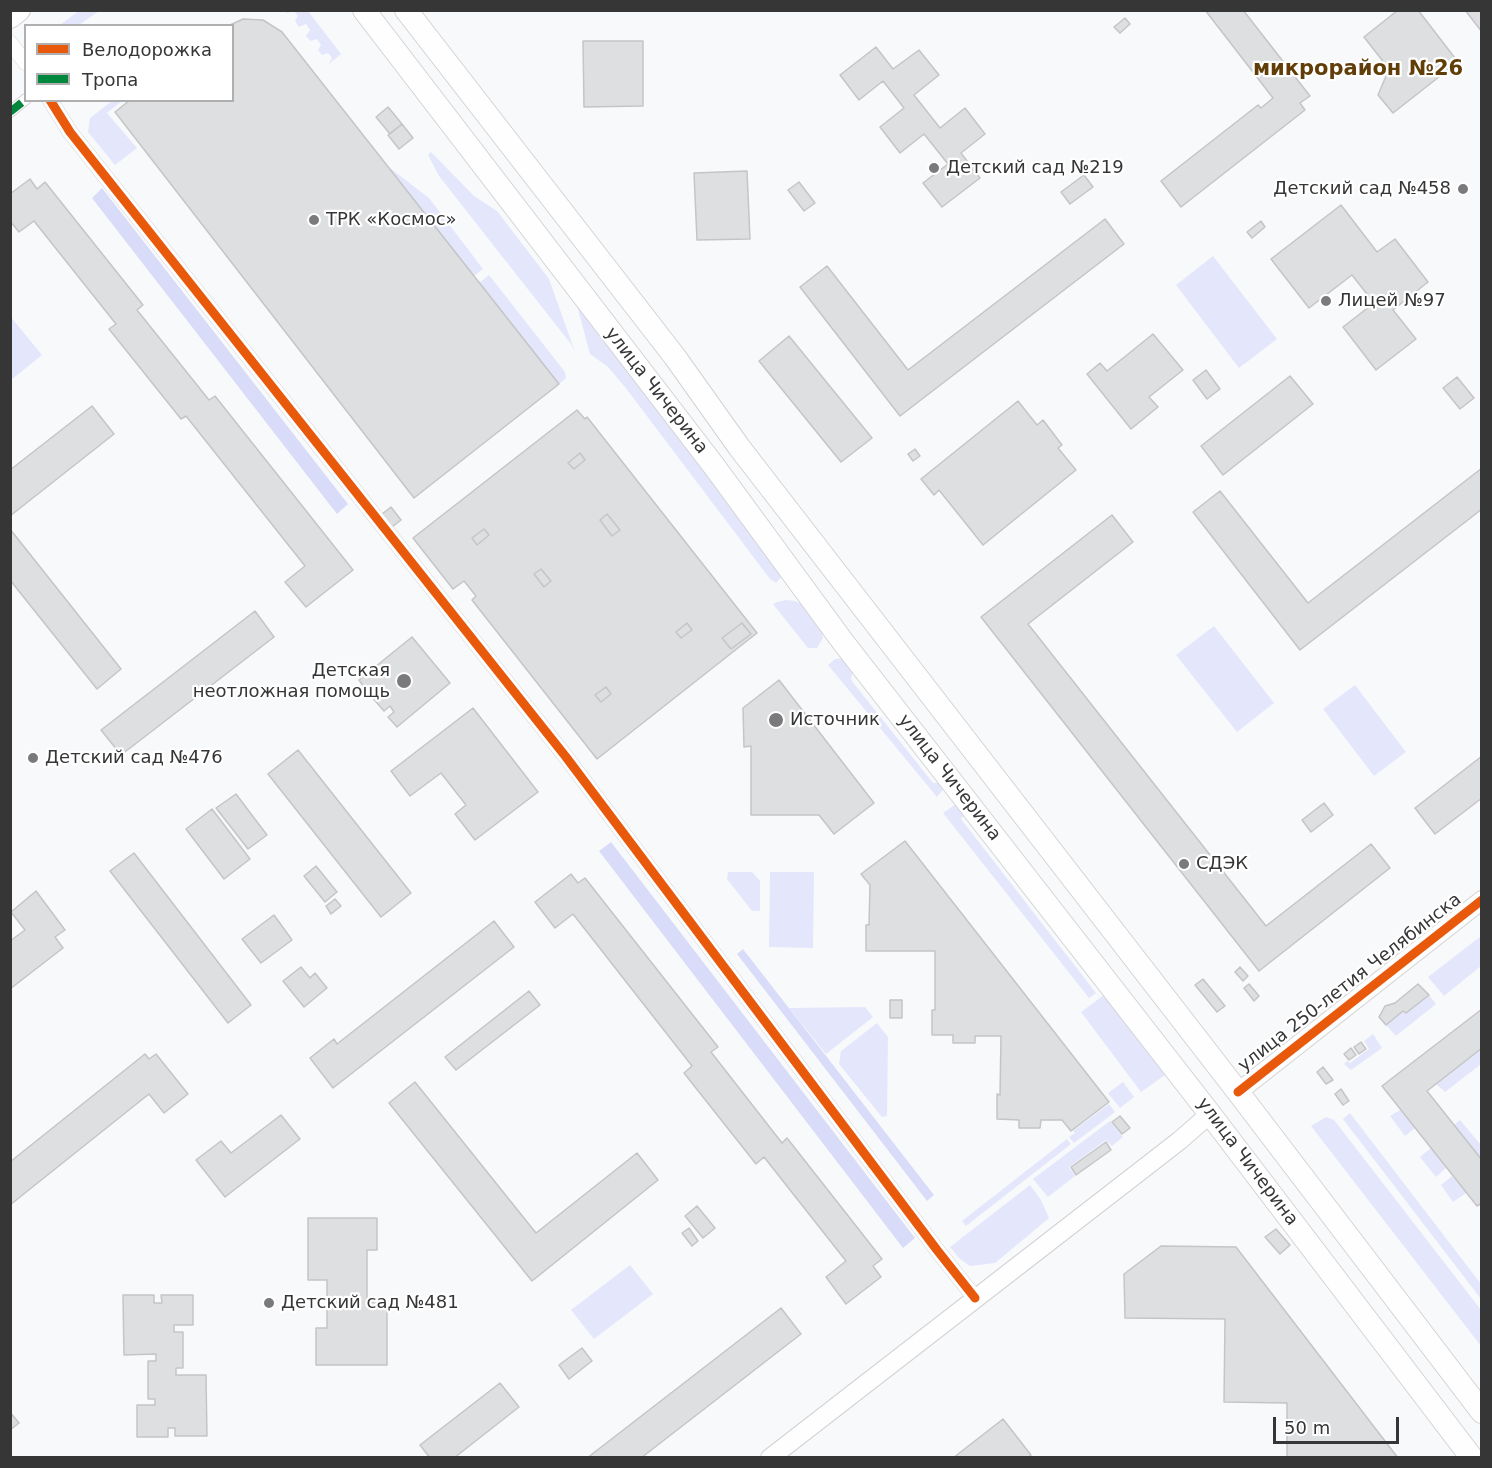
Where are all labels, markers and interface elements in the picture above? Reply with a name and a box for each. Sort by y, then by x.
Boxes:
legend [24,24,234,102]
text: Велодорожка [82,39,212,60]
district label: микрорайон №26 [1253,57,1463,83]
text: Тропа [82,69,138,90]
place label: Детский сад №219 [946,157,1124,179]
marker: Детский сад №219 [927,161,941,175]
place label: Детский сад №458 [1273,178,1451,200]
marker: Детский сад №458 [1456,182,1470,196]
place label: ТРК «Космос» [326,209,457,231]
marker: ТРК «Космос» [307,213,321,227]
place label: Лицей №97 [1338,290,1446,312]
marker: Лицей №97 [1319,294,1333,308]
street label: улица Чичерина [600,323,712,459]
place label: Детская неотложная помощь [193,660,390,702]
marker: Детская неотложная помощь [395,672,413,690]
place label: Источник [790,709,880,731]
street label: улица Чичерина [893,710,1005,846]
marker: Источник [767,711,785,729]
place label: Детский сад №476 [45,747,223,769]
marker: Детский сад №476 [26,751,40,765]
place label: СДЭК [1196,853,1248,875]
marker: СДЭК [1177,857,1191,871]
street label: улица 250-летия Челябинска [1234,889,1466,1077]
street label: улица Чичерина [1192,1094,1302,1230]
place label: Детский сад №481 [281,1292,459,1314]
marker: Детский сад №481 [262,1296,276,1310]
scale bar [1276,1405,1402,1443]
text: 50 m [1284,1417,1330,1438]

